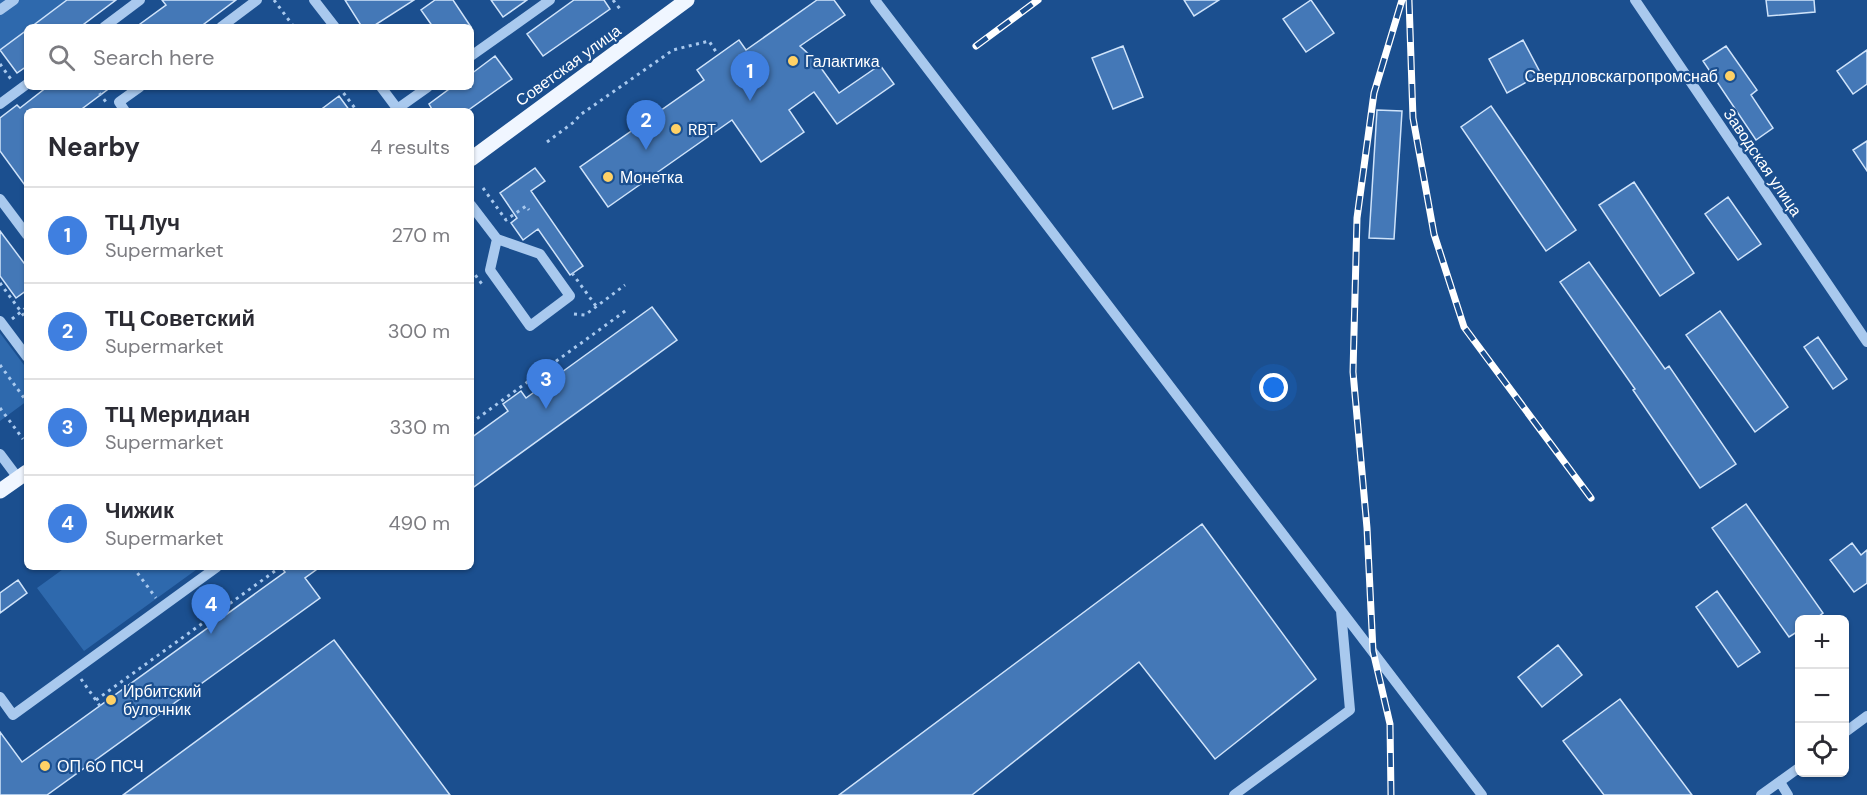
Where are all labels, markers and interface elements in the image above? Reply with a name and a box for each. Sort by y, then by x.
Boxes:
street label: Советская улица [511,20,625,111]
search box [24,24,474,90]
icon: search [45,41,78,74]
text: Search here [93,43,214,72]
pin: 1 [730,51,770,101]
place label: Галактика [805,51,880,72]
marker: Галактика [786,54,800,68]
place label: Свердловскагропромснаб [1524,66,1718,87]
marker: Свердловскагропромснаб [1723,69,1737,83]
pin: 2 [626,100,666,150]
street label: Заводская улица [1719,104,1807,220]
place label: RBT [688,119,716,140]
marker: RBT [669,122,683,136]
text: Nearby [48,130,140,164]
text: 4 results [370,134,450,160]
place label: Монетка [620,167,683,188]
marker: Монетка [601,170,615,184]
text: ТЦ Луч [105,208,180,237]
text: 1 [64,222,71,248]
text: 270 m [392,222,450,248]
text: Supermarket [105,237,224,263]
text: ТЦ Советский [105,304,255,333]
text: 2 [62,318,73,344]
text: 300 m [388,318,450,344]
text: Supermarket [105,333,224,359]
pin: 3 [526,360,566,409]
your location [1259,373,1288,402]
text: ТЦ Меридиан [105,400,250,429]
text: 3 [61,414,74,440]
text: 330 m [390,414,450,440]
text: Supermarket [105,429,224,455]
text: Чижик [105,496,174,525]
text: 4 [61,510,74,536]
text: 490 m [388,510,450,536]
text: Supermarket [105,525,224,551]
pin: 4 [192,584,230,634]
map controls [1795,615,1849,777]
button: + [1795,615,1849,669]
button: − [1795,669,1849,723]
place label: Ирбитский булочник [123,681,202,720]
marker: Ирбитский булочник [104,693,118,707]
button: locate [1795,723,1849,777]
place label: ОП 60 ПСЧ [57,756,144,777]
marker: ОП 60 ПСЧ [38,759,52,773]

